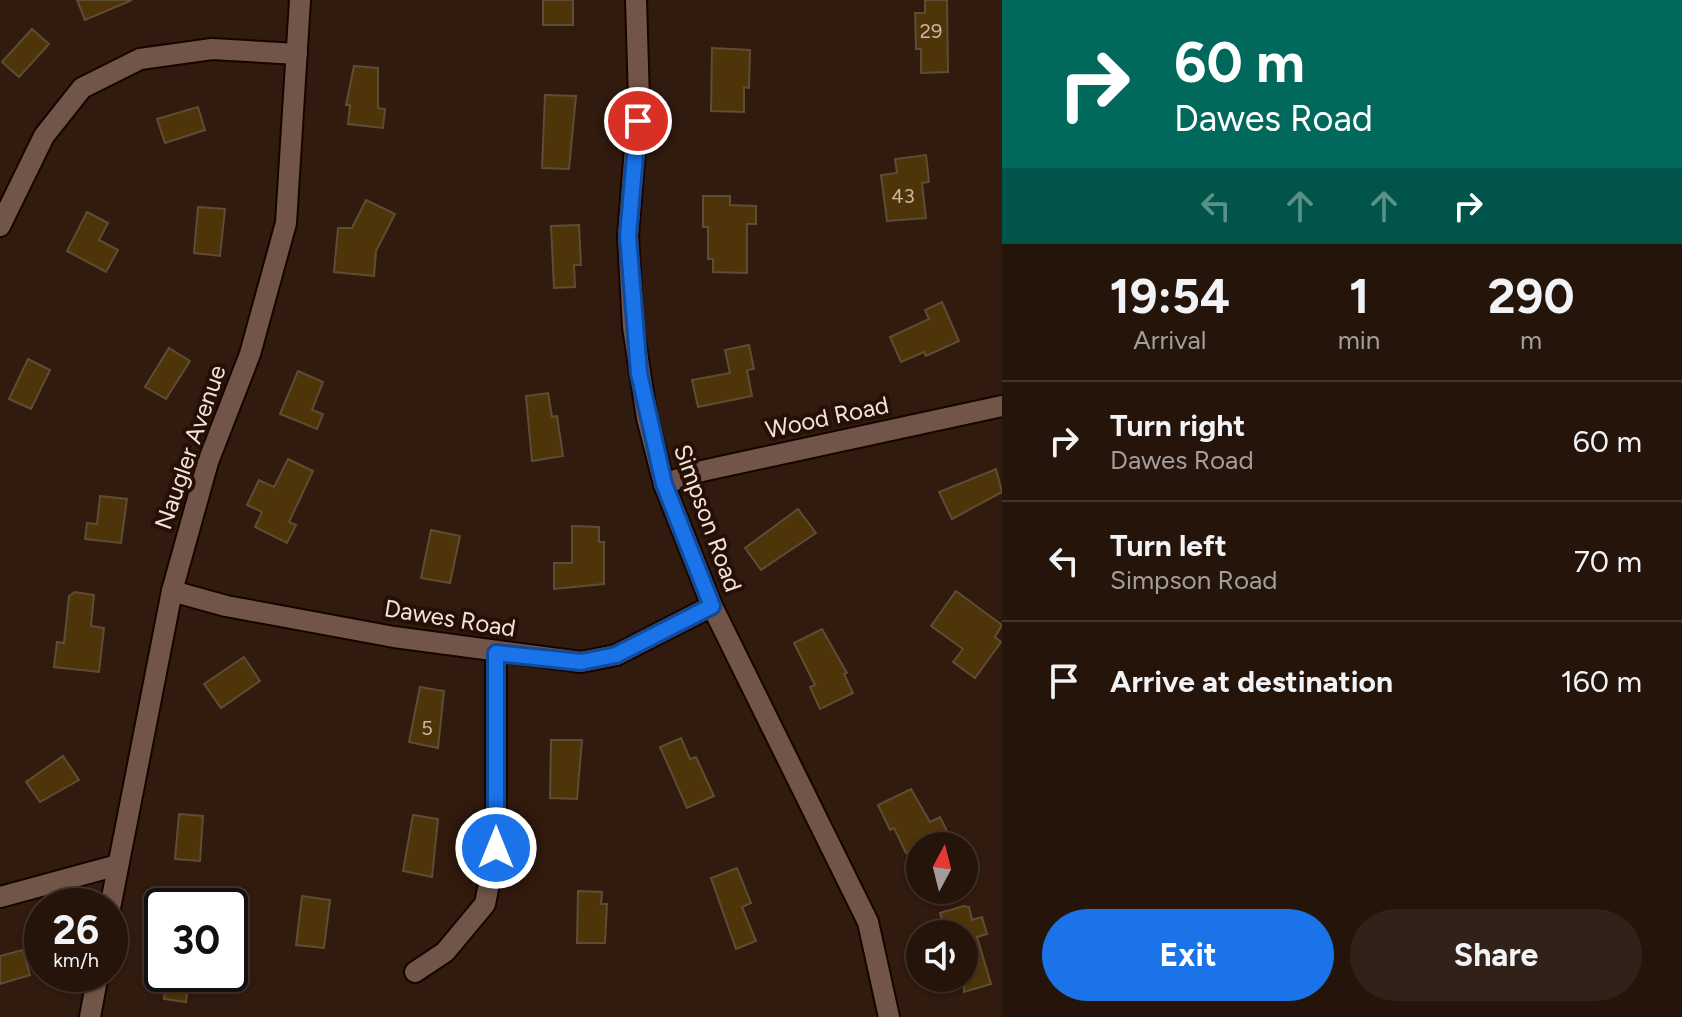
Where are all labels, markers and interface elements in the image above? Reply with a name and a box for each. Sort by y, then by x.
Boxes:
house number: 29 [920,19,942,43]
text: 60 m [1174,29,1305,96]
icon: right [1042,32,1146,136]
pin [604,87,672,155]
text: Dawes Road [1174,97,1373,140]
icon: arrive [616,99,660,143]
house number: 43 [891,184,915,208]
icon: left [1194,184,1238,228]
icon: ahead [1278,184,1322,228]
icon: ahead [1362,184,1406,228]
icon: right [1446,184,1490,228]
text: 19:54 [1109,267,1230,325]
text: 1 [1349,267,1369,325]
text: 290 [1488,267,1575,325]
text: Arrival [1133,324,1207,356]
text: min [1338,324,1380,356]
text: m [1520,324,1542,356]
street label: Naugler Avenue [148,361,232,533]
street label: Wood Road [763,390,891,444]
text: Turn right [1110,407,1245,444]
icon: right [1042,419,1086,463]
text: 60 m [1573,423,1642,460]
street label: Simpson Road [668,440,748,596]
text: Dawes Road [1110,444,1254,476]
text: Turn left [1110,527,1227,564]
icon: left [1042,539,1086,583]
text: 70 m [1574,543,1642,580]
text: Simpson Road [1110,564,1277,596]
street label: Dawes Road [382,593,518,643]
icon: arrive [1042,659,1086,703]
text: Arrive at destination [1110,663,1393,700]
text: 160 m [1560,663,1642,700]
house number: 5 [421,716,433,740]
position arrow [454,806,538,890]
north arrow [906,832,978,904]
map controls [906,832,978,992]
speed limit sign: 30 [144,888,248,992]
text: 26 [53,906,99,954]
button: Exit [1042,909,1334,1001]
button: Share [1350,909,1642,1001]
button: sound [906,920,978,992]
text: km/h [53,948,99,972]

